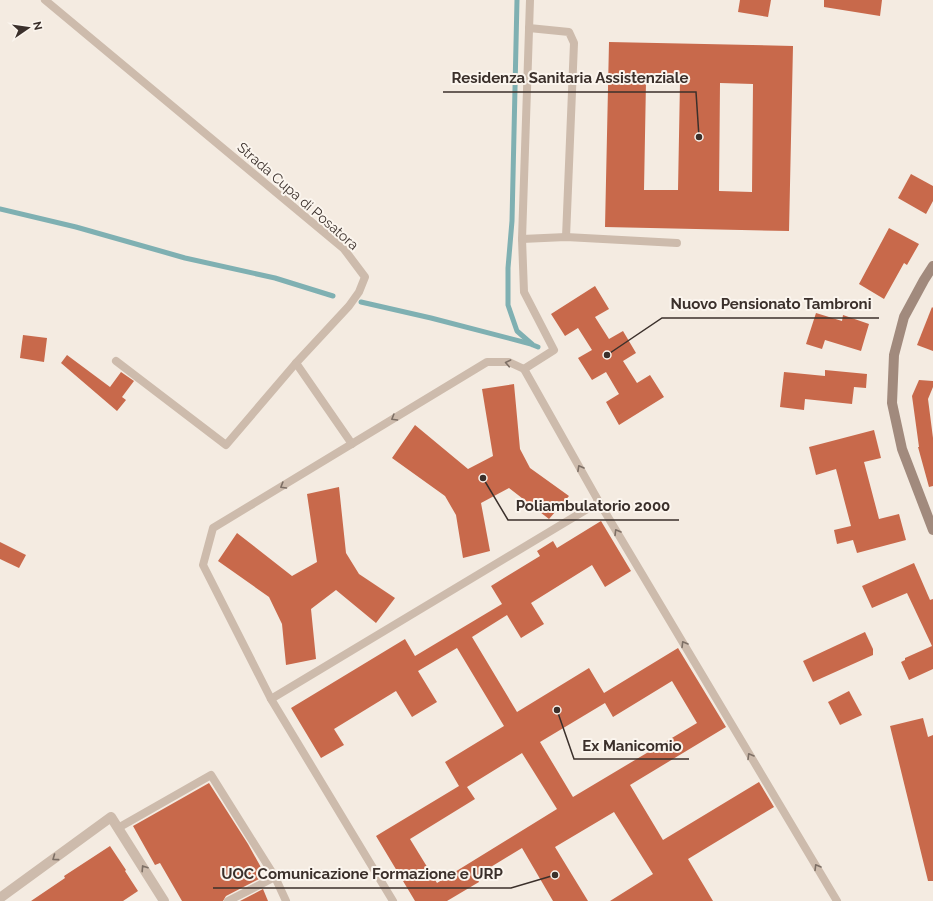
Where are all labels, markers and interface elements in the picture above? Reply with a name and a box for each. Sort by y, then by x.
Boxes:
north arrow [8,8,48,48]
text: N [30,20,45,31]
callout: Residenza Sanitaria Assistenziale [443,65,696,92]
text: Residenza Sanitaria Assistenziale [452,69,688,87]
street label: Strada Cupa di Posatora [234,139,362,253]
callout: Nuovo Pensionato Tambroni [662,291,879,318]
text: Nuovo Pensionato Tambroni [670,295,872,313]
one-way arrow [505,360,512,368]
one-way arrow [391,414,398,421]
one-way arrow [577,465,584,472]
one-way arrow [280,481,287,488]
callout: Poliambulatorio 2000 [508,493,679,520]
text: Poliambulatorio 2000 [516,497,670,515]
one-way arrow [615,529,622,536]
one-way arrow [681,641,688,648]
callout: Ex Manicomio [574,732,689,759]
text: Ex Manicomio [582,737,682,755]
one-way arrow [748,753,755,760]
one-way arrow [52,854,59,861]
callout: UOC Comunicazione Formazione e URP [213,861,511,888]
one-way arrow [814,864,821,872]
one-way arrow [141,865,149,872]
text: UOC Comunicazione Formazione e URP [221,865,503,883]

